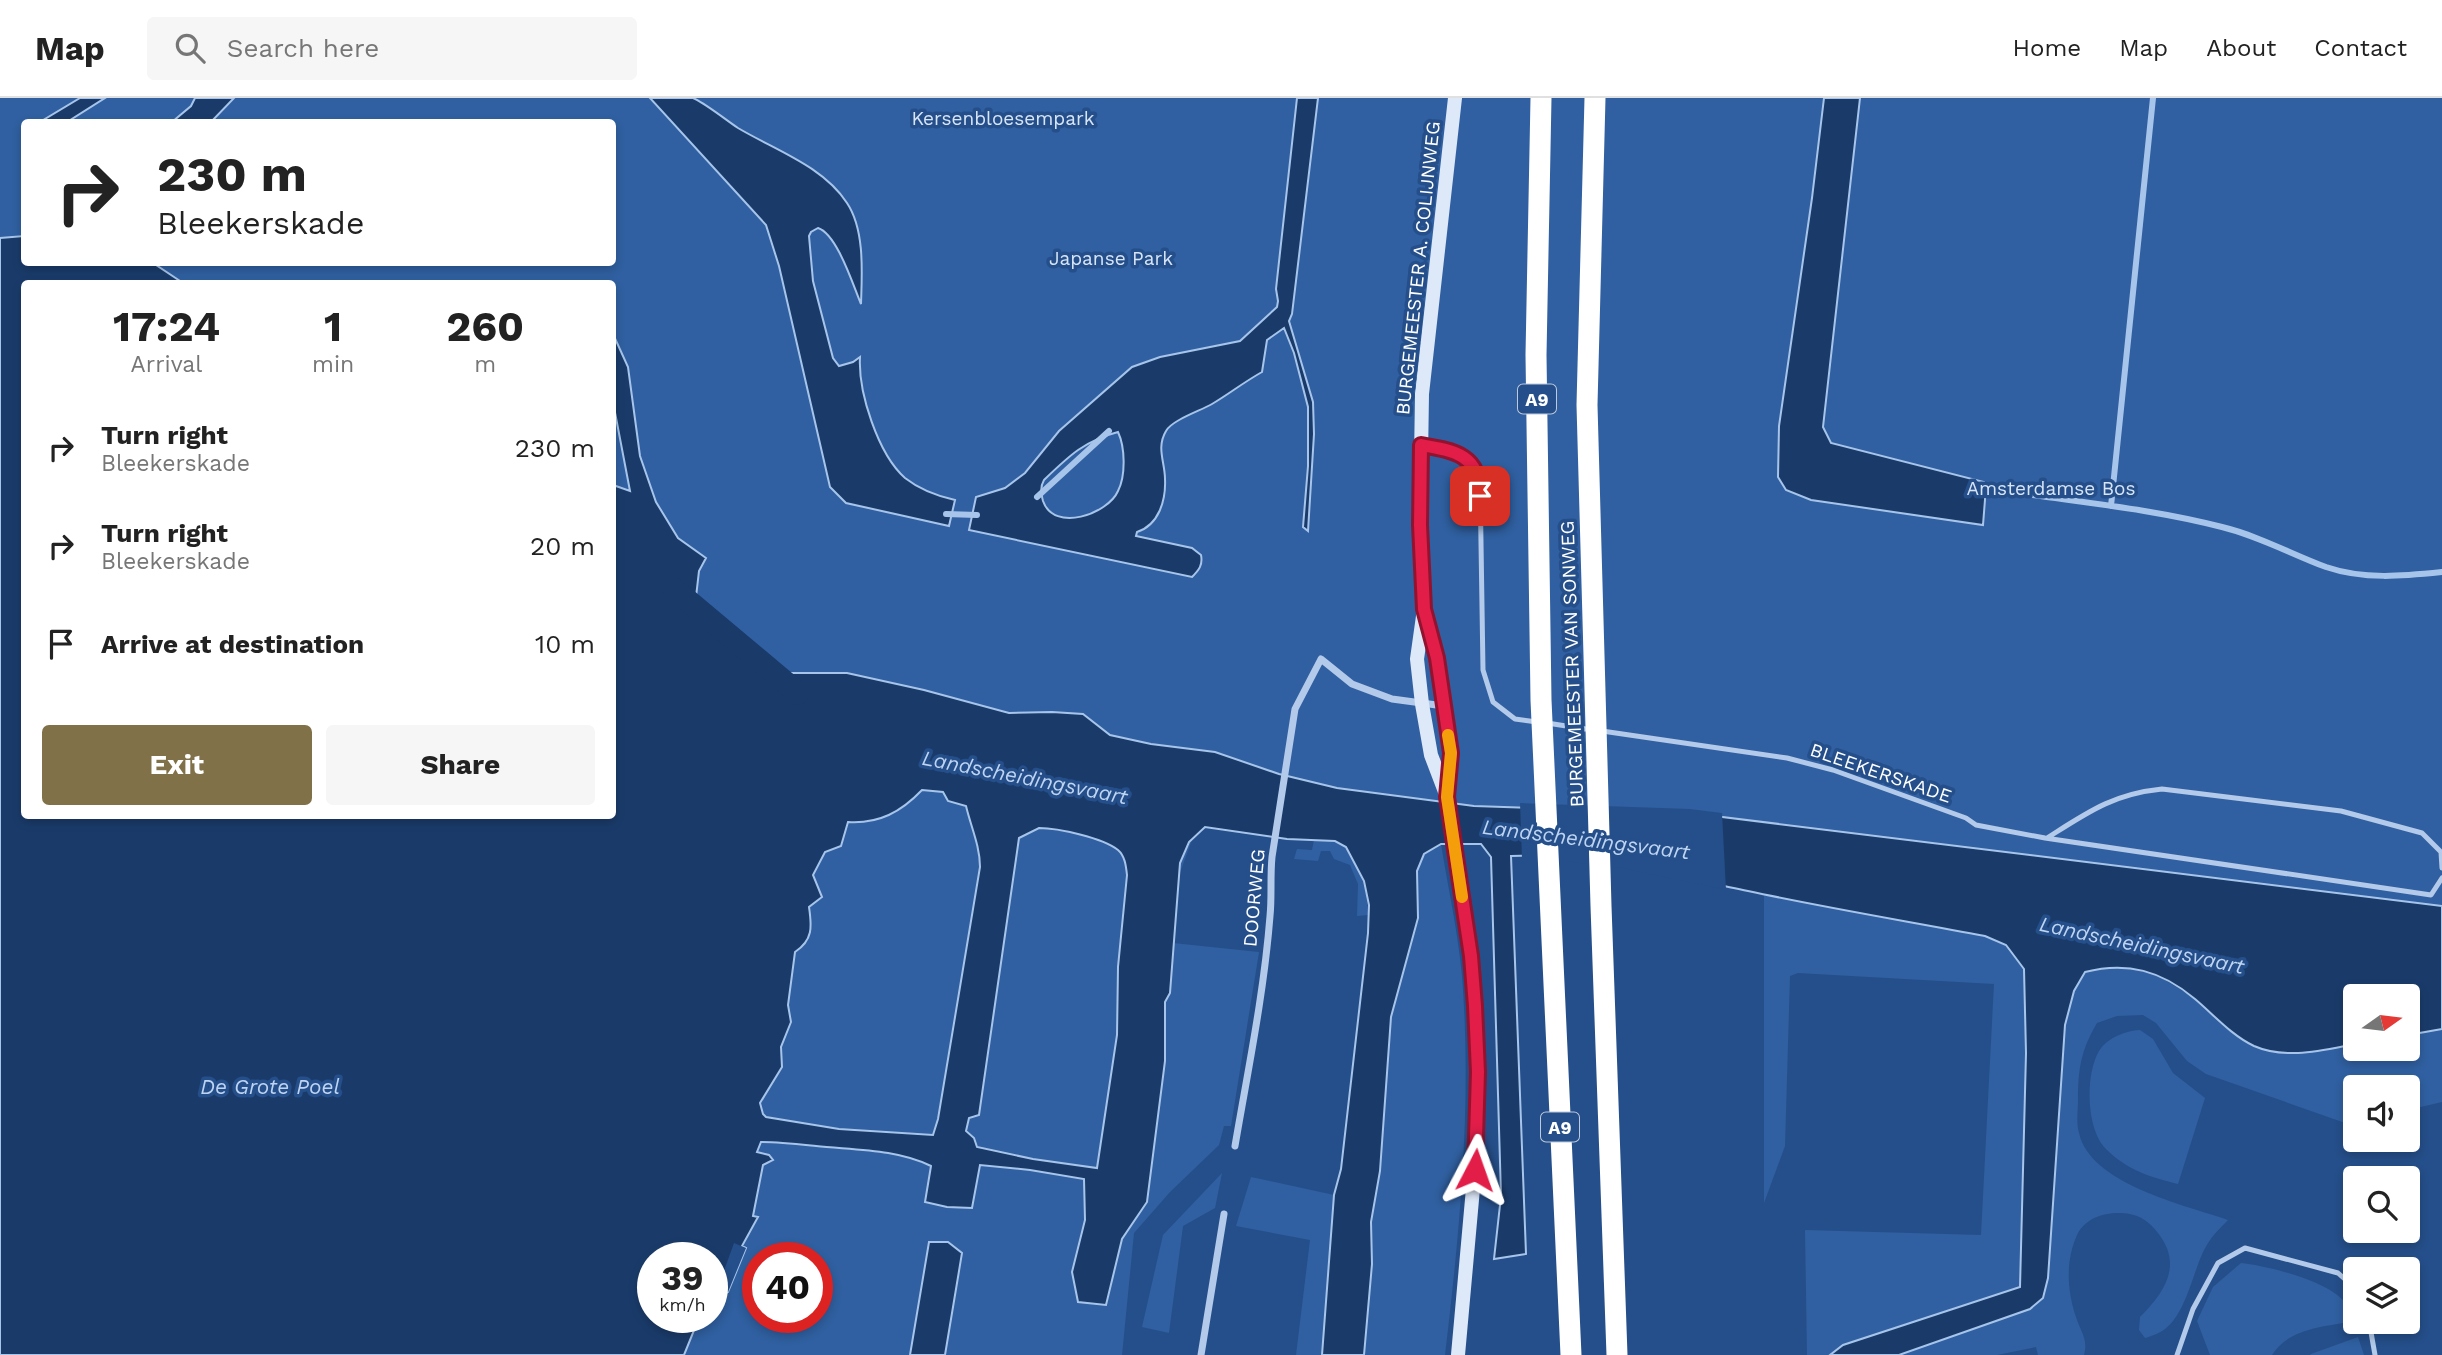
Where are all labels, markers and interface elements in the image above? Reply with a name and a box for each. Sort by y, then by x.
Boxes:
search box [147,17,637,80]
text: Map [35,29,105,68]
icon: search [171,29,209,67]
text: Search here [227,33,379,63]
text: Home [2013,34,2081,62]
text: Map [2119,34,2168,62]
text: About [2206,34,2276,62]
text: Contact [2314,34,2407,62]
park label: Kersenbloesempark [911,107,1095,130]
street label: BURGEMEESTER A. COLIJNWEG [1391,120,1445,416]
text: 230 m [157,145,307,203]
icon: right [42,147,133,238]
text: Bleekerskade [157,204,364,242]
park label: Japanse Park [1049,247,1173,270]
text: 17:24 [113,302,220,351]
text: 1 [324,302,342,351]
text: 260 [446,302,524,351]
text: Arrival [131,351,202,378]
text: min [312,351,354,378]
text: m [474,351,496,378]
road number: A9 [1518,384,1556,414]
text: Turn right [101,420,228,450]
icon: right [42,429,80,467]
text: 230 m [515,433,595,463]
text: Bleekerskade [101,450,250,477]
pin [1450,466,1510,526]
icon: arrive [1461,477,1499,515]
park label: Amsterdamse Bos [1966,477,2136,500]
text: Turn right [101,518,228,548]
street label: BURGEMEESTER VAN SONWEG [1556,520,1588,808]
icon: right [42,527,80,565]
text: 20 m [530,531,595,561]
text: Bleekerskade [101,548,250,575]
icon: arrive [42,625,80,663]
text: Arrive at destination [101,629,364,659]
text: 10 m [535,629,595,659]
button: Exit [42,725,312,805]
button: Share [326,725,595,805]
street label: BLEEKERSKADE [1807,738,1955,808]
water label: Landscheidingsvaart [920,745,1130,809]
water label: Landscheidingsvaart [1481,814,1692,864]
street label: DOORWEG [1238,848,1270,948]
water label: Landscheidingsvaart [2037,911,2247,979]
north arrow [2343,984,2420,1060]
map controls [2343,984,2420,1334]
water label: De Grote Poel [200,1074,340,1099]
button: sound [2343,1075,2420,1152]
road number: A9 [1541,1112,1579,1142]
position arrow [1438,1133,1512,1207]
button: search [2343,1166,2420,1243]
speed limit sign: 40 [742,1242,833,1333]
text: 39 [661,1257,704,1299]
button: layers [2343,1257,2420,1334]
text: km/h [659,1294,706,1315]

